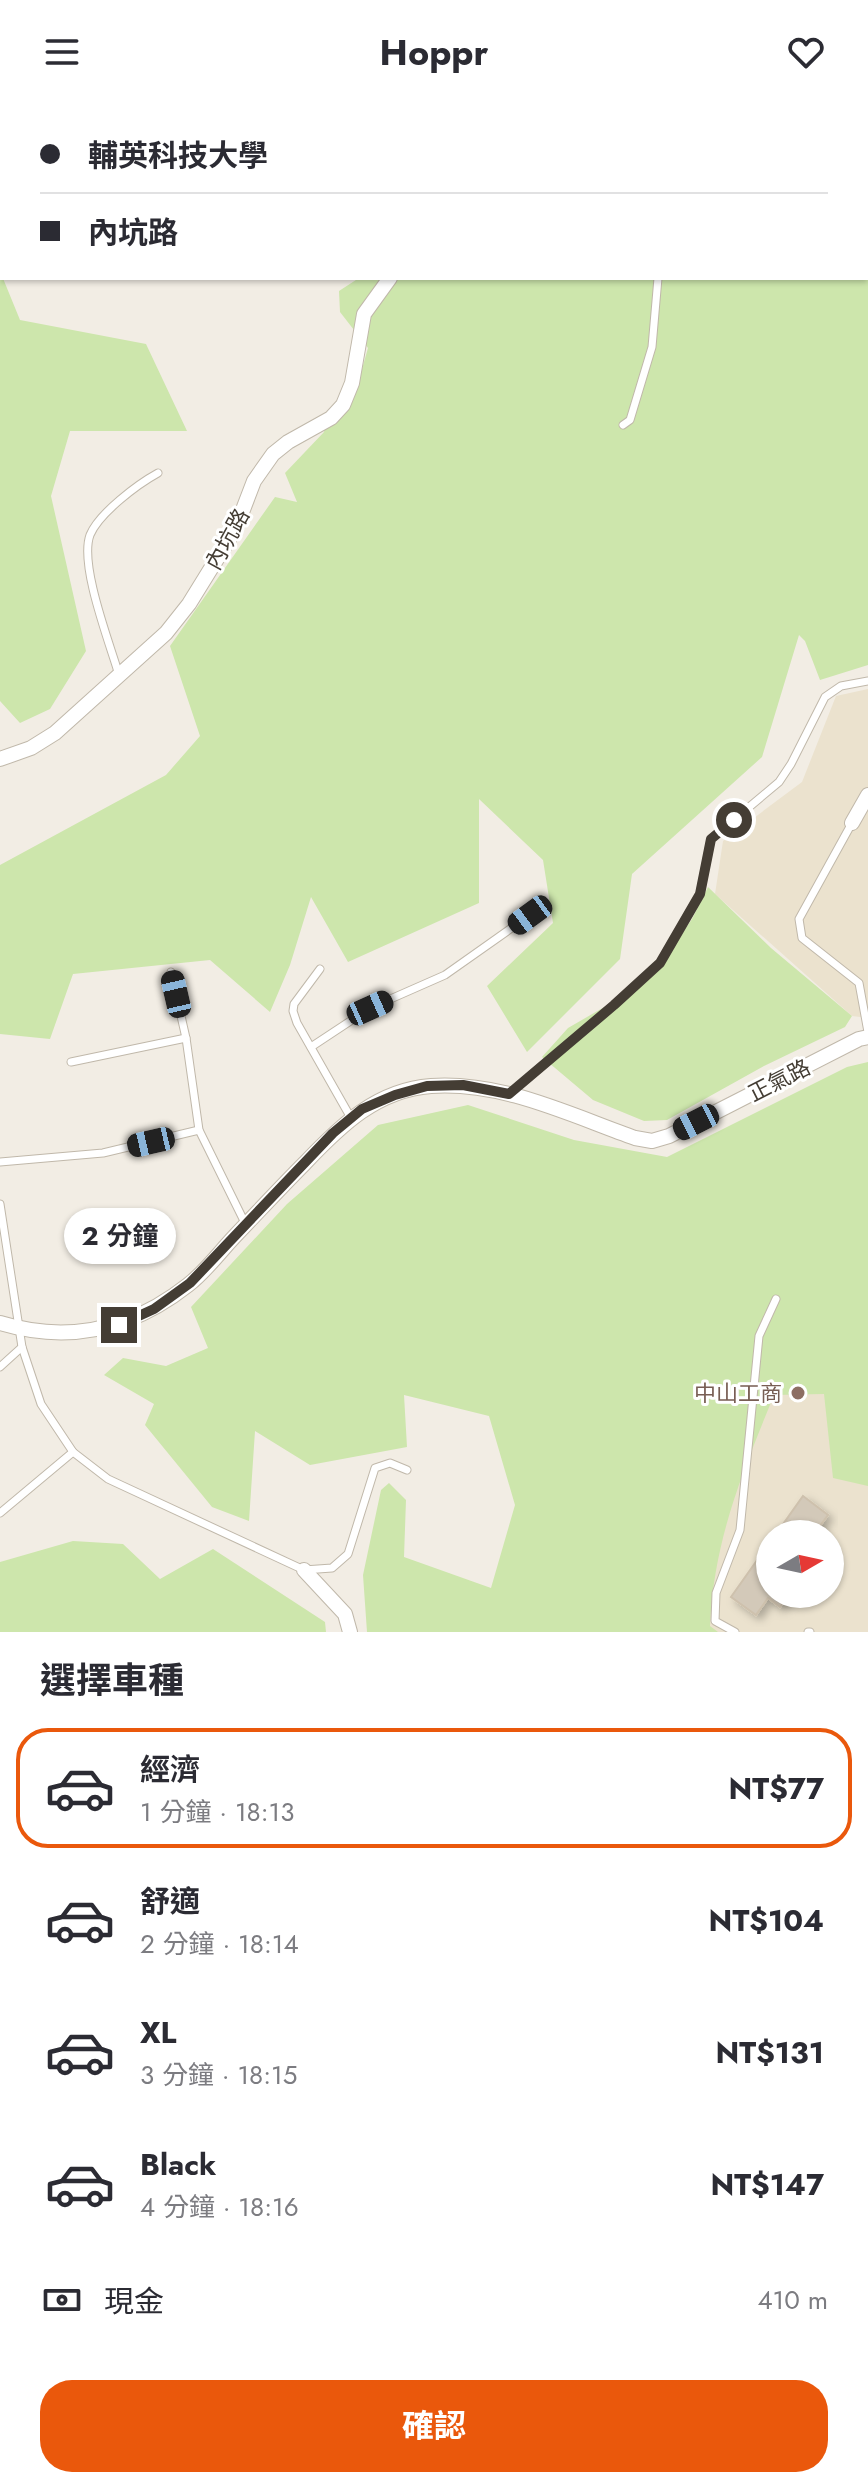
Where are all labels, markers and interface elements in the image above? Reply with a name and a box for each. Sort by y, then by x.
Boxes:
text: Hoppr [380,26,488,78]
icon: menu [40,30,84,74]
icon: heart [784,30,828,74]
text: 輔英科技大學 [88,134,268,177]
text: 內坑路 [88,211,178,254]
street label: 內坑路 [197,502,257,576]
route start [716,802,752,838]
car [504,891,556,939]
car [159,968,193,1020]
car [343,987,397,1029]
street label: 正氣路 [742,1051,816,1109]
car [669,1100,723,1144]
car [125,1125,177,1159]
callout: 2 分鐘 [63,1209,175,1265]
text: 2 分鐘 [82,1217,158,1255]
route end [101,1307,137,1343]
place label: 中山工商 [694,1377,782,1409]
marker: 中山工商 [789,1384,807,1402]
north arrow [756,1520,844,1608]
map controls [756,1520,844,1608]
text: 選擇車種 [40,1654,184,1706]
text: 經濟 [140,1748,200,1791]
icon: car [44,1752,116,1824]
text: NT$77 [729,1767,824,1810]
text: 1 分鐘 · 18:13 [140,1793,295,1831]
text: 舒適 [140,1880,200,1923]
icon: car [44,1884,116,1956]
text: NT$104 [709,1899,824,1942]
text: 2 分鐘 · 18:14 [140,1925,299,1963]
text: XL [140,2011,176,2054]
icon: car [44,2016,116,2088]
text: NT$131 [716,2031,824,2074]
text: 3 分鐘 · 18:15 [140,2056,297,2094]
text: Black [140,2143,216,2186]
icon: car [44,2148,116,2220]
text: NT$147 [710,2163,824,2206]
text: 4 分鐘 · 18:16 [140,2188,299,2226]
icon: cash [40,2278,84,2322]
text: 現金 [104,2280,164,2323]
text: 410 m [757,2281,828,2319]
button: 確認 [40,2380,828,2472]

